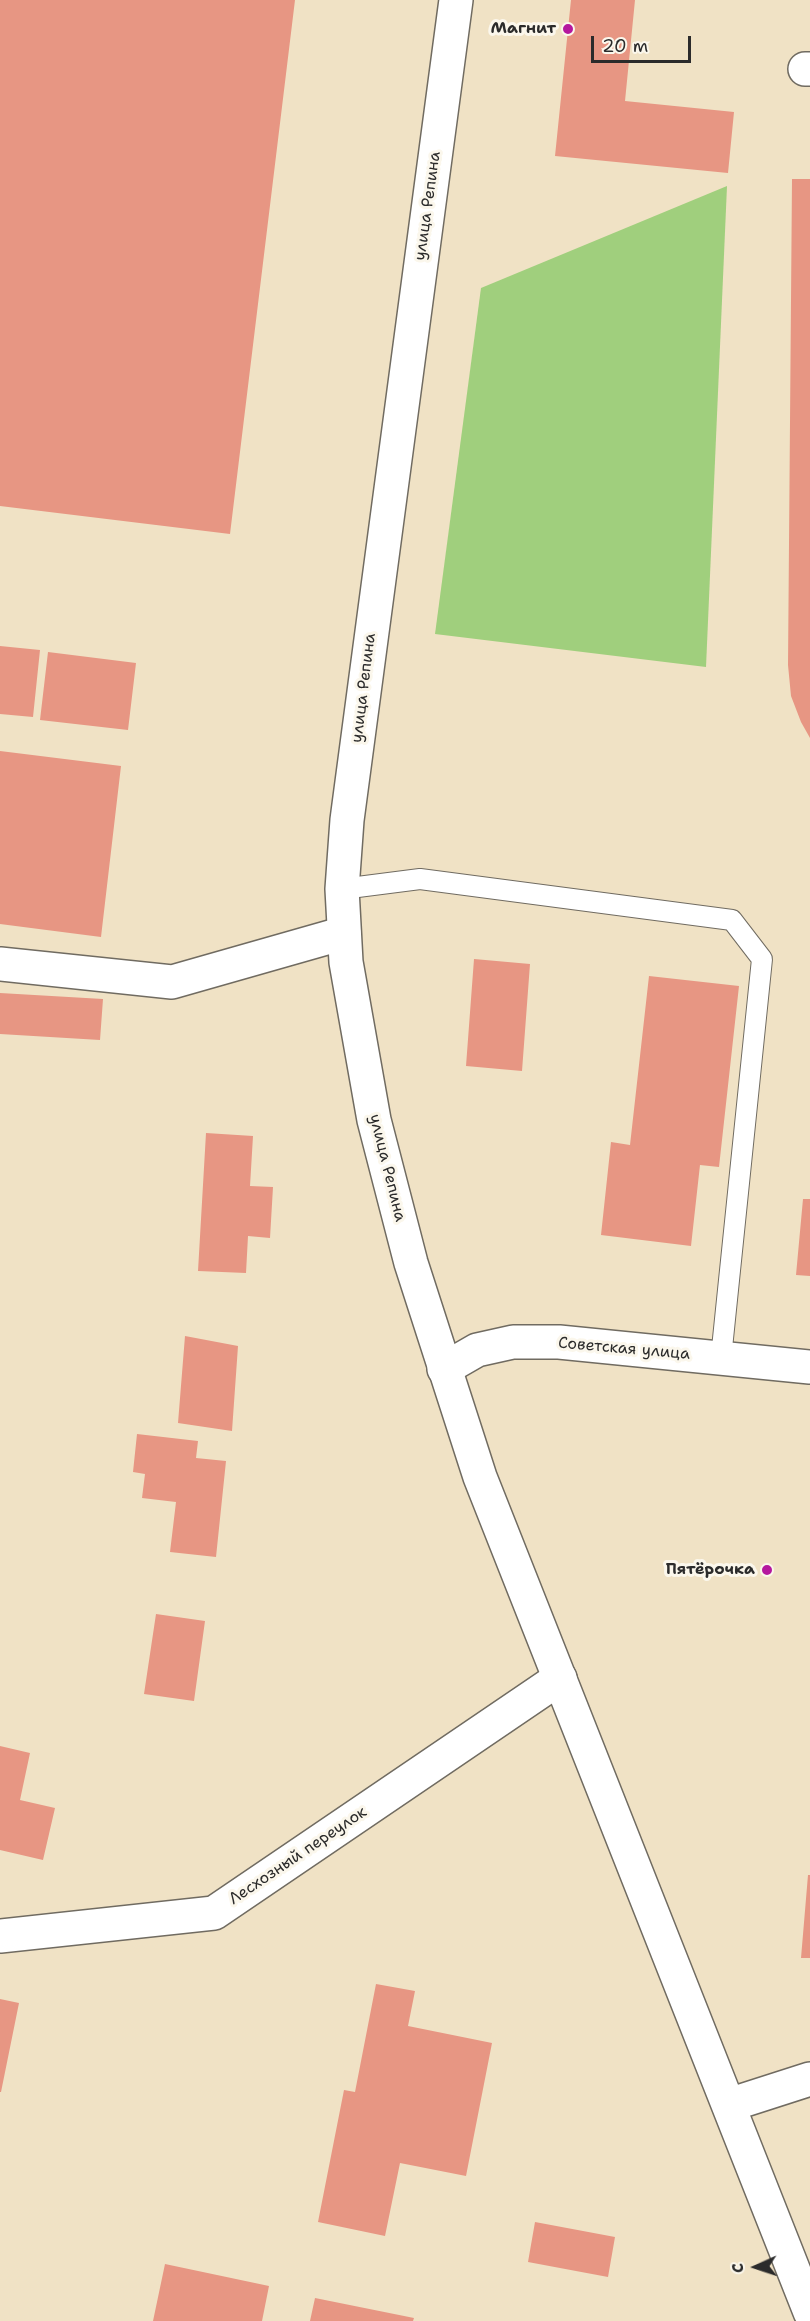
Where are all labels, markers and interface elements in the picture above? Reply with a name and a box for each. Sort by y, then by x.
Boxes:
place label: Магнит [491,19,556,39]
marker: Магнит [561,22,575,36]
scale bar [594,24,694,62]
text: 20 m [602,34,648,58]
street label: улица Репина [411,150,445,262]
street label: улица Репина [348,632,380,744]
street label: улица Репина [364,1112,410,1224]
street label: Советская улица [557,1334,691,1364]
place label: Пятёрочка [666,1560,755,1580]
marker: Пятёрочка [760,1563,774,1577]
street label: Лесхозный переулок [225,1803,371,1909]
north arrow [726,2237,786,2297]
text: С [727,2263,748,2273]

